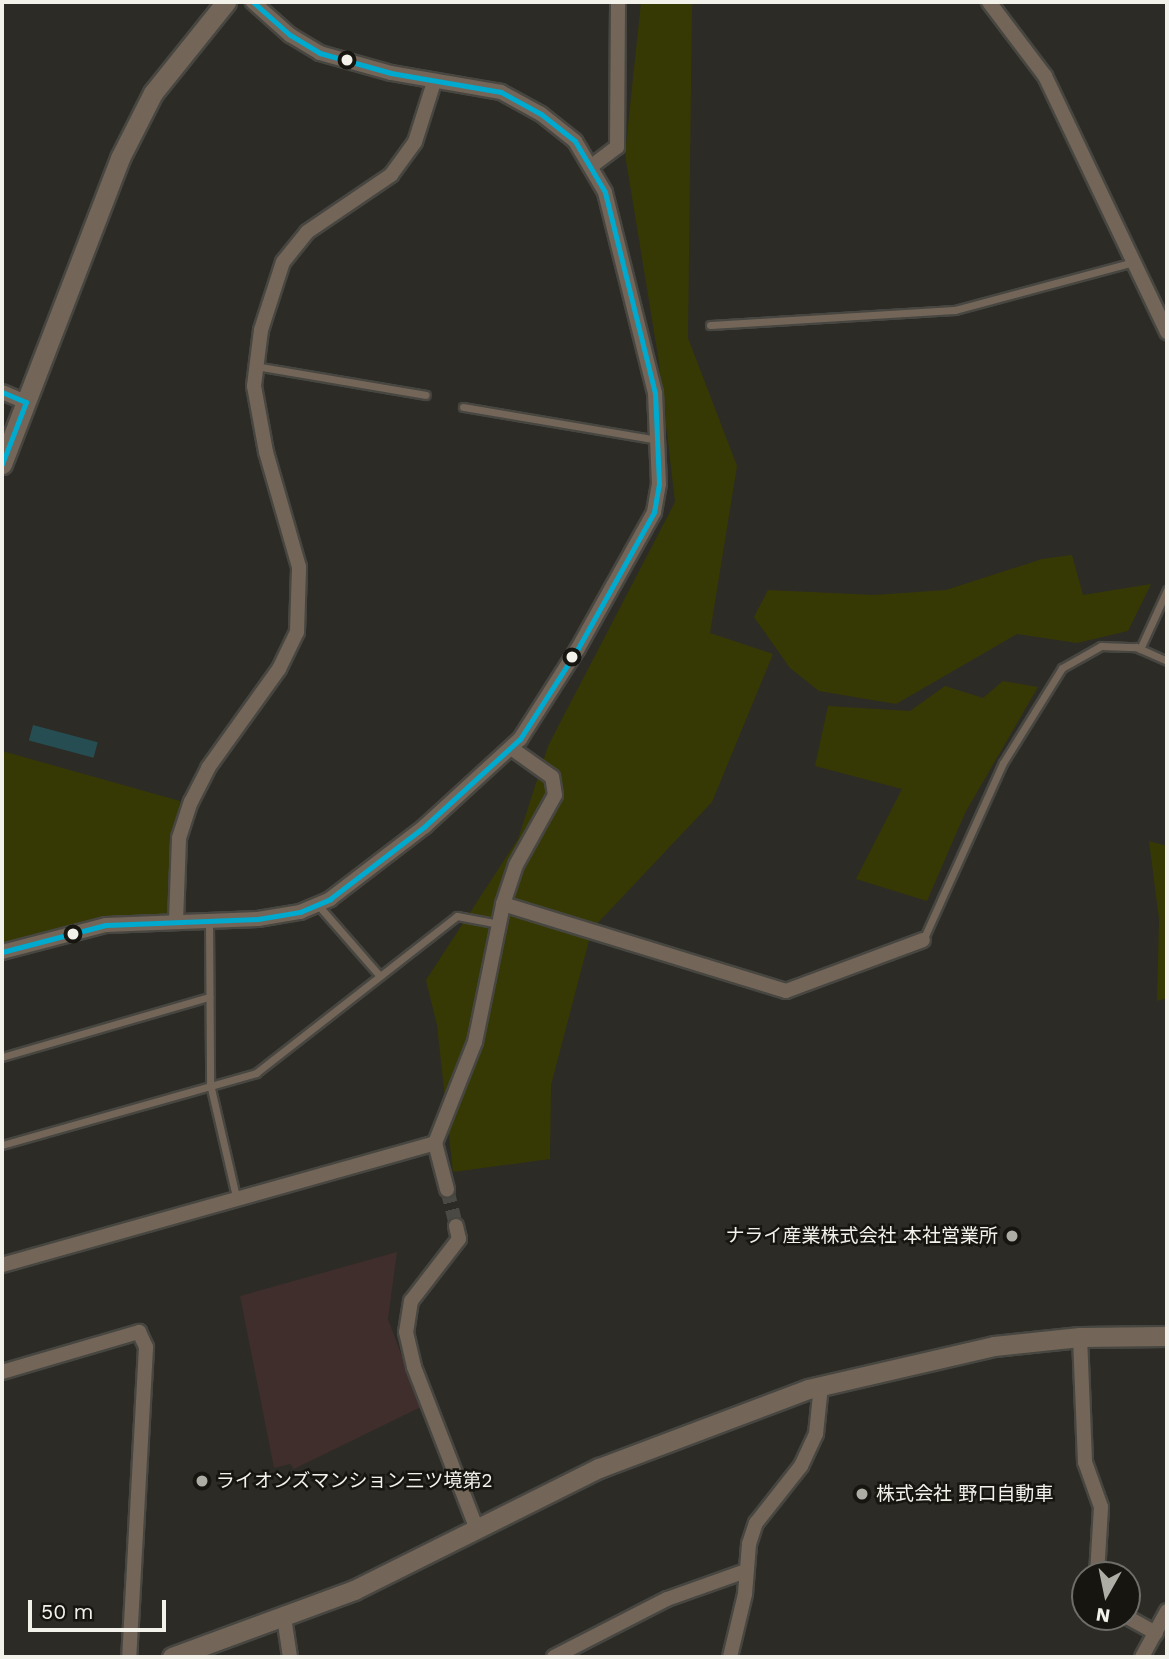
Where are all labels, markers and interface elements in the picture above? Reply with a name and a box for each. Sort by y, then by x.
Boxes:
unlabelled marker [340,53,354,67]
unlabelled marker [565,650,579,664]
unlabelled marker [66,927,80,941]
place label: ナライ産業株式会社 本社営業所 [726,1225,998,1247]
marker: ナライ産業株式会社 本社営業所 [1004,1228,1020,1244]
place label: ライオンズマンション三ツ境第2 [216,1470,493,1492]
marker: ライオンズマンション三ツ境第2 [194,1473,210,1489]
place label: 株式会社 野口自動車 [876,1483,1053,1505]
marker: 株式会社 野口自動車 [854,1486,870,1502]
north arrow [1071,1561,1141,1631]
scale bar [32,1586,170,1630]
text: 50 m [41,1599,93,1624]
text: N [1094,1603,1112,1628]

